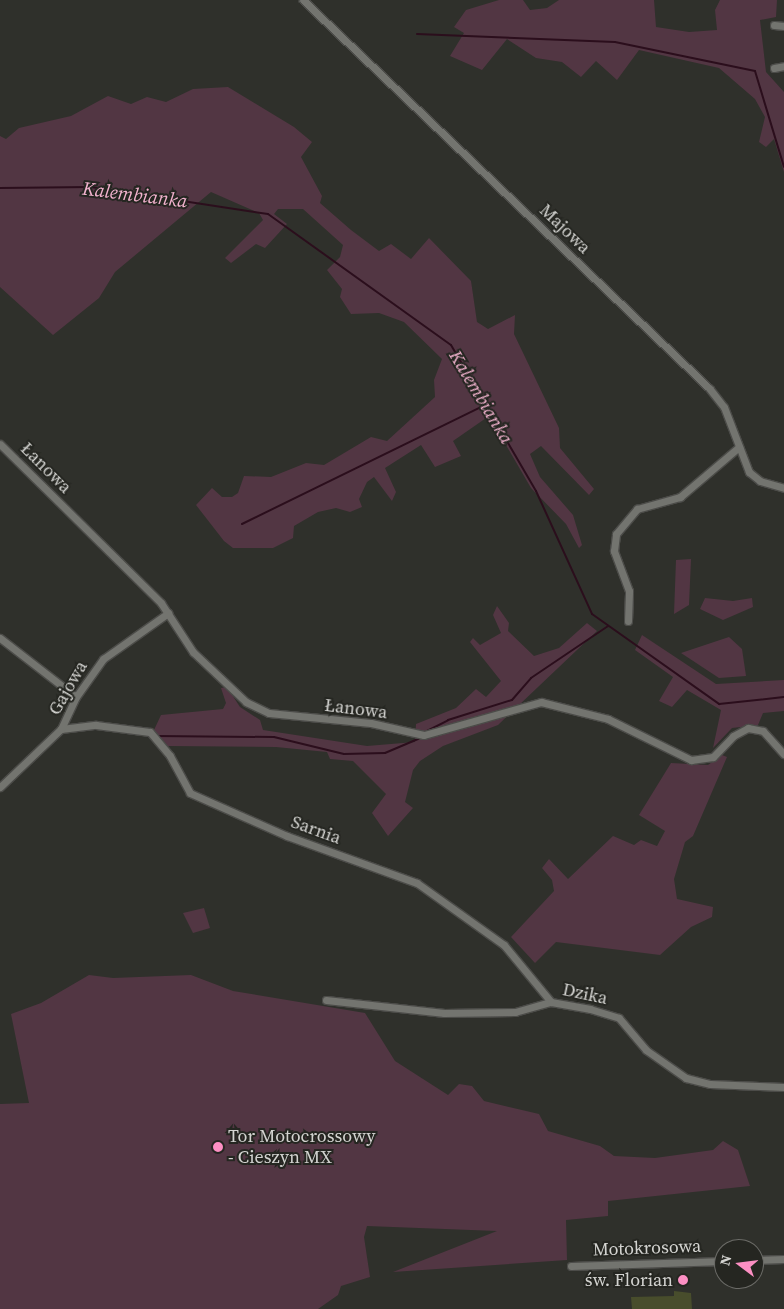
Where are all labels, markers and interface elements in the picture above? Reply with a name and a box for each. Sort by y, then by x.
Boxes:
water label: Kalembianka [81,177,189,213]
street label: Majowa [535,200,595,258]
water label: Kalembianka [444,346,518,448]
street label: Łanowa [16,438,76,498]
street label: Gajowa [44,657,92,719]
street label: Łanowa [323,694,389,724]
street label: Sarnia [288,811,344,849]
street label: Dzika [561,979,609,1009]
place label: Tor Motocrossowy - Cieszyn MX [228,1126,375,1168]
marker: Tor Motocrossowy - Cieszyn MX [212,1141,224,1153]
street label: Motokrosowa [592,1235,702,1261]
north arrow [714,1239,764,1289]
text: N [714,1253,736,1268]
place label: św. Florian [585,1269,673,1291]
marker: św. Florian [677,1274,689,1286]

